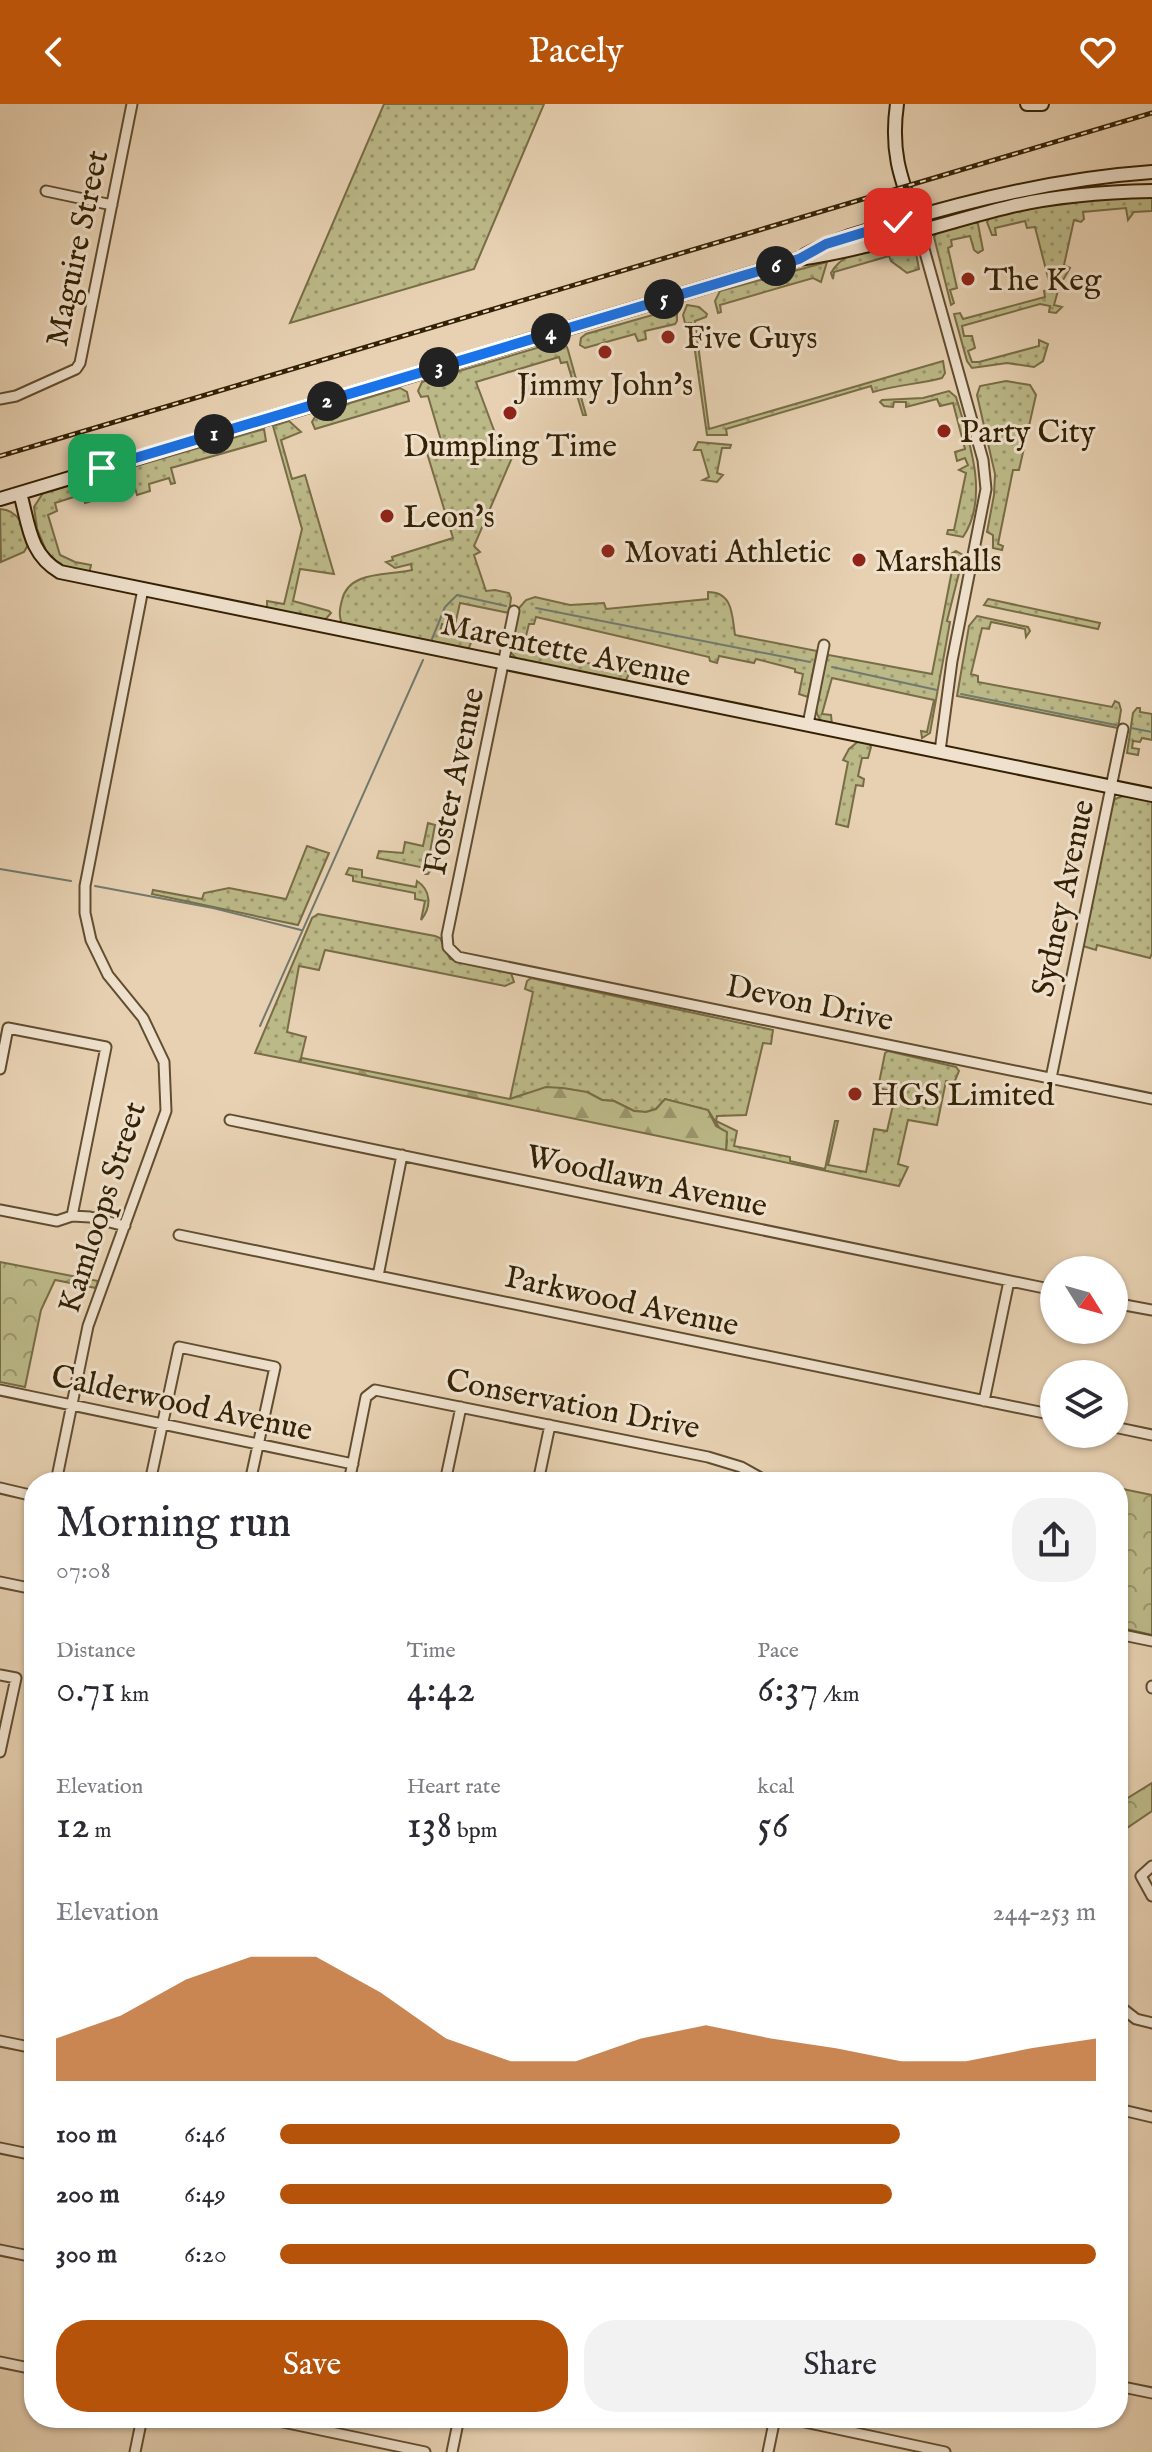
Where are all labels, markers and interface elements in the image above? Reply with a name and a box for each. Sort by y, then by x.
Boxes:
text: Pacely [528,29,624,75]
icon: back [32,30,76,74]
icon: heart [1076,30,1120,74]
street label: Maguire Street [38,147,119,350]
pin [864,188,932,256]
icon: check [876,200,920,244]
pin: 6 [756,246,796,286]
text: 6 [771,252,781,280]
place label: The Keg [984,261,1102,302]
marker: The Keg [959,270,977,288]
pin: 5 [644,279,684,319]
text: 5 [660,285,668,313]
pin: 4 [531,313,571,353]
text: 4 [546,319,556,347]
place label: Five Guys [684,319,817,360]
marker: Five Guys [659,328,677,346]
marker: Jimmy John's [596,343,614,361]
pin: 3 [419,347,459,387]
text: 3 [435,353,443,381]
place label: Jimmy John's [514,366,693,407]
pin: 2 [307,381,347,421]
text: 2 [322,387,332,415]
marker: Dumpling Time [501,404,519,422]
place label: Party City [960,413,1096,454]
pin: 1 [194,414,234,454]
text: 1 [210,420,218,448]
marker: Party City [935,422,953,440]
place label: Dumpling Time [403,427,617,468]
pin [68,434,136,502]
icon: arrive [80,446,124,490]
place label: Leon's [403,498,495,539]
marker: Leon's [378,507,396,525]
place label: Movati Athletic [624,533,831,574]
marker: Movati Athletic [599,542,617,560]
place label: Marshalls [875,542,1002,583]
marker: Marshalls [850,551,868,569]
street label: Marentette Avenue [437,605,694,698]
street label: Foster Avenue [416,684,495,879]
street label: Sydney Avenue [1024,796,1105,1001]
street label: Devon Drive [722,967,897,1042]
place label: HGS Limited [871,1076,1055,1117]
marker: HGS Limited [846,1085,864,1103]
street label: Kamloops Street [50,1097,157,1319]
street label: Woodlawn Avenue [522,1137,771,1228]
north arrow [1040,1256,1128,1344]
map controls [1040,1256,1128,1448]
street label: Parkwood Avenue [501,1258,742,1347]
street label: Calderwood Avenue [47,1357,316,1452]
button: layers [1040,1360,1128,1448]
street label: Conservation Drive [442,1361,703,1450]
text: Morning run [56,1496,291,1552]
button: share [1012,1498,1096,1582]
text: 07:08 [56,1554,111,1587]
text: Distance [56,1637,136,1665]
text: Time [407,1637,456,1665]
text: Pace [757,1637,799,1665]
text: 0.71 [56,1665,116,1716]
text: 4:42 [407,1665,475,1716]
text: 6:37 [757,1665,818,1716]
text: km [116,1681,149,1709]
text: /km [818,1681,859,1709]
text: Elevation [56,1773,143,1801]
text: Heart rate [407,1773,501,1801]
text: kcal [757,1773,794,1801]
text: 12 [56,1801,90,1852]
text: 138 [407,1801,452,1852]
text: 56 [757,1801,789,1852]
text: m [90,1817,111,1845]
text: bpm [452,1817,498,1845]
text: Elevation [56,1896,159,1929]
text: 244–253 m [993,1896,1096,1929]
text: 100 m [56,2118,117,2151]
text: 6:46 [184,2118,226,2151]
text: 200 m [56,2178,120,2211]
text: 6:49 [184,2178,226,2211]
text: 300 m [56,2238,117,2271]
text: 6:20 [184,2238,227,2271]
button: Save [56,2320,568,2412]
button: Share [584,2320,1096,2412]

